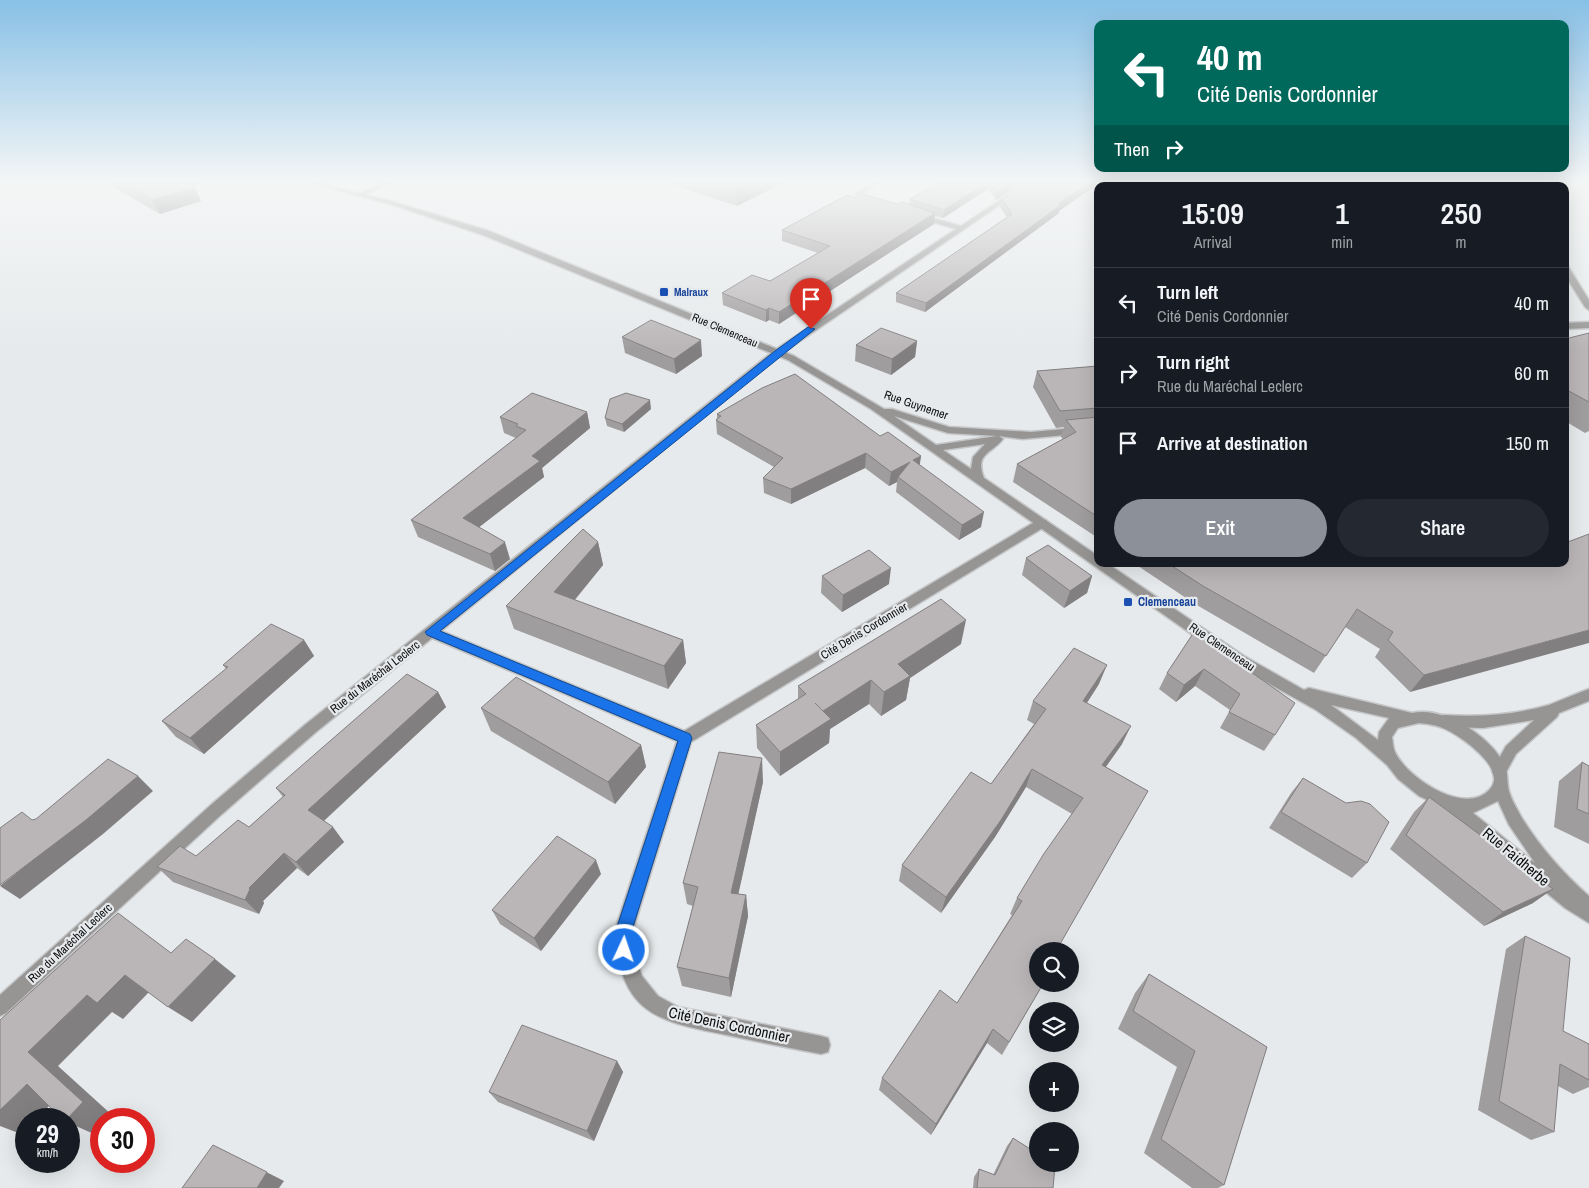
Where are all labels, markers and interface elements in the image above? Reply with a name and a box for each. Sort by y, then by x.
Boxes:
text: 40 m [1197,34,1262,81]
icon: left [1114,40,1179,105]
text: Cité Denis Cordonnier [1197,79,1378,109]
icon: right [1160,135,1188,163]
text: Then [1114,136,1150,162]
text: 15:09 [1181,193,1244,233]
text: 1 [1335,193,1349,233]
text: 250 [1441,193,1482,233]
text: Arrival [1194,231,1232,253]
text: min [1331,231,1353,253]
text: m [1456,231,1467,253]
pin [790,278,832,329]
text: Turn left [1157,279,1218,305]
place label: Malraux [674,285,708,299]
icon: arrive [797,285,825,313]
marker: Malraux [658,286,670,298]
icon: left [1114,289,1142,317]
text: 40 m [1514,290,1549,316]
text: Cité Denis Cordonnier [1157,305,1288,327]
street label: Rue Clemenceau [690,310,760,350]
text: Turn right [1157,349,1229,375]
icon: right [1114,359,1142,387]
text: 60 m [1514,360,1549,386]
text: Rue du Maréchal Leclerc [1157,375,1303,397]
street label: Rue Guynemer [882,387,951,424]
icon: arrive [1114,429,1142,457]
text: Arrive at destination [1157,430,1308,456]
text: 150 m [1506,430,1549,456]
button: Exit [1114,499,1327,557]
button: Share [1337,499,1549,557]
place label: Clemenceau [1138,594,1196,610]
marker: Clemenceau [1122,596,1134,608]
street label: Cité Denis Cordonnier [818,598,911,663]
street label: Rue Clemenceau [1186,619,1258,675]
street label: Rue du Maréchal Leclerc [327,637,423,717]
street label: Rue Faidherbe [1478,822,1554,891]
street label: Rue du Maréchal Leclerc [25,900,116,986]
position arrow [597,923,649,975]
map controls [1029,942,1079,1172]
button: search [1029,942,1079,992]
street label: Cité Denis Cordonnier [667,1001,791,1048]
button: layers [1029,1002,1079,1052]
button: + [1029,1062,1079,1112]
speed limit sign: 30 [90,1108,155,1173]
text: 29 [36,1117,59,1151]
button: − [1029,1122,1079,1172]
text: km/h [37,1145,58,1161]

